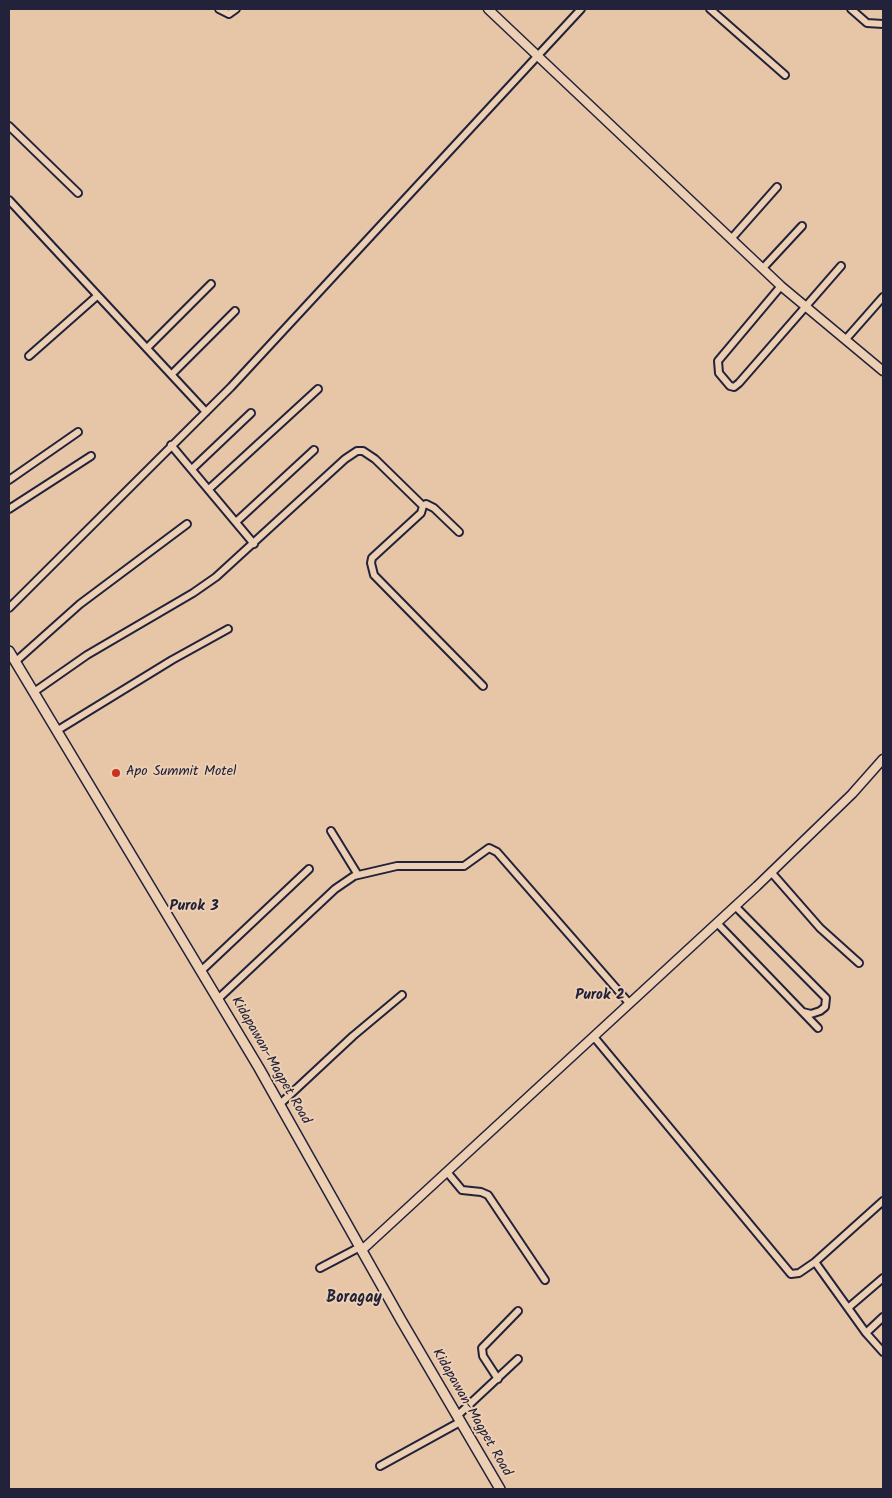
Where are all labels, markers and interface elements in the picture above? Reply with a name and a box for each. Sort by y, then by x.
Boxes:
place label: Apo Summit Motel [126,765,237,781]
marker: Apo Summit Motel [110,767,122,779]
district label: Purok 3 [169,898,219,916]
district label: Purok 2 [575,987,625,1005]
street label: Kidapawan-Magpet Road [227,994,313,1128]
district label: Boragay [326,1289,382,1309]
street label: Kidapawan-Magpet Road [428,1346,514,1480]

